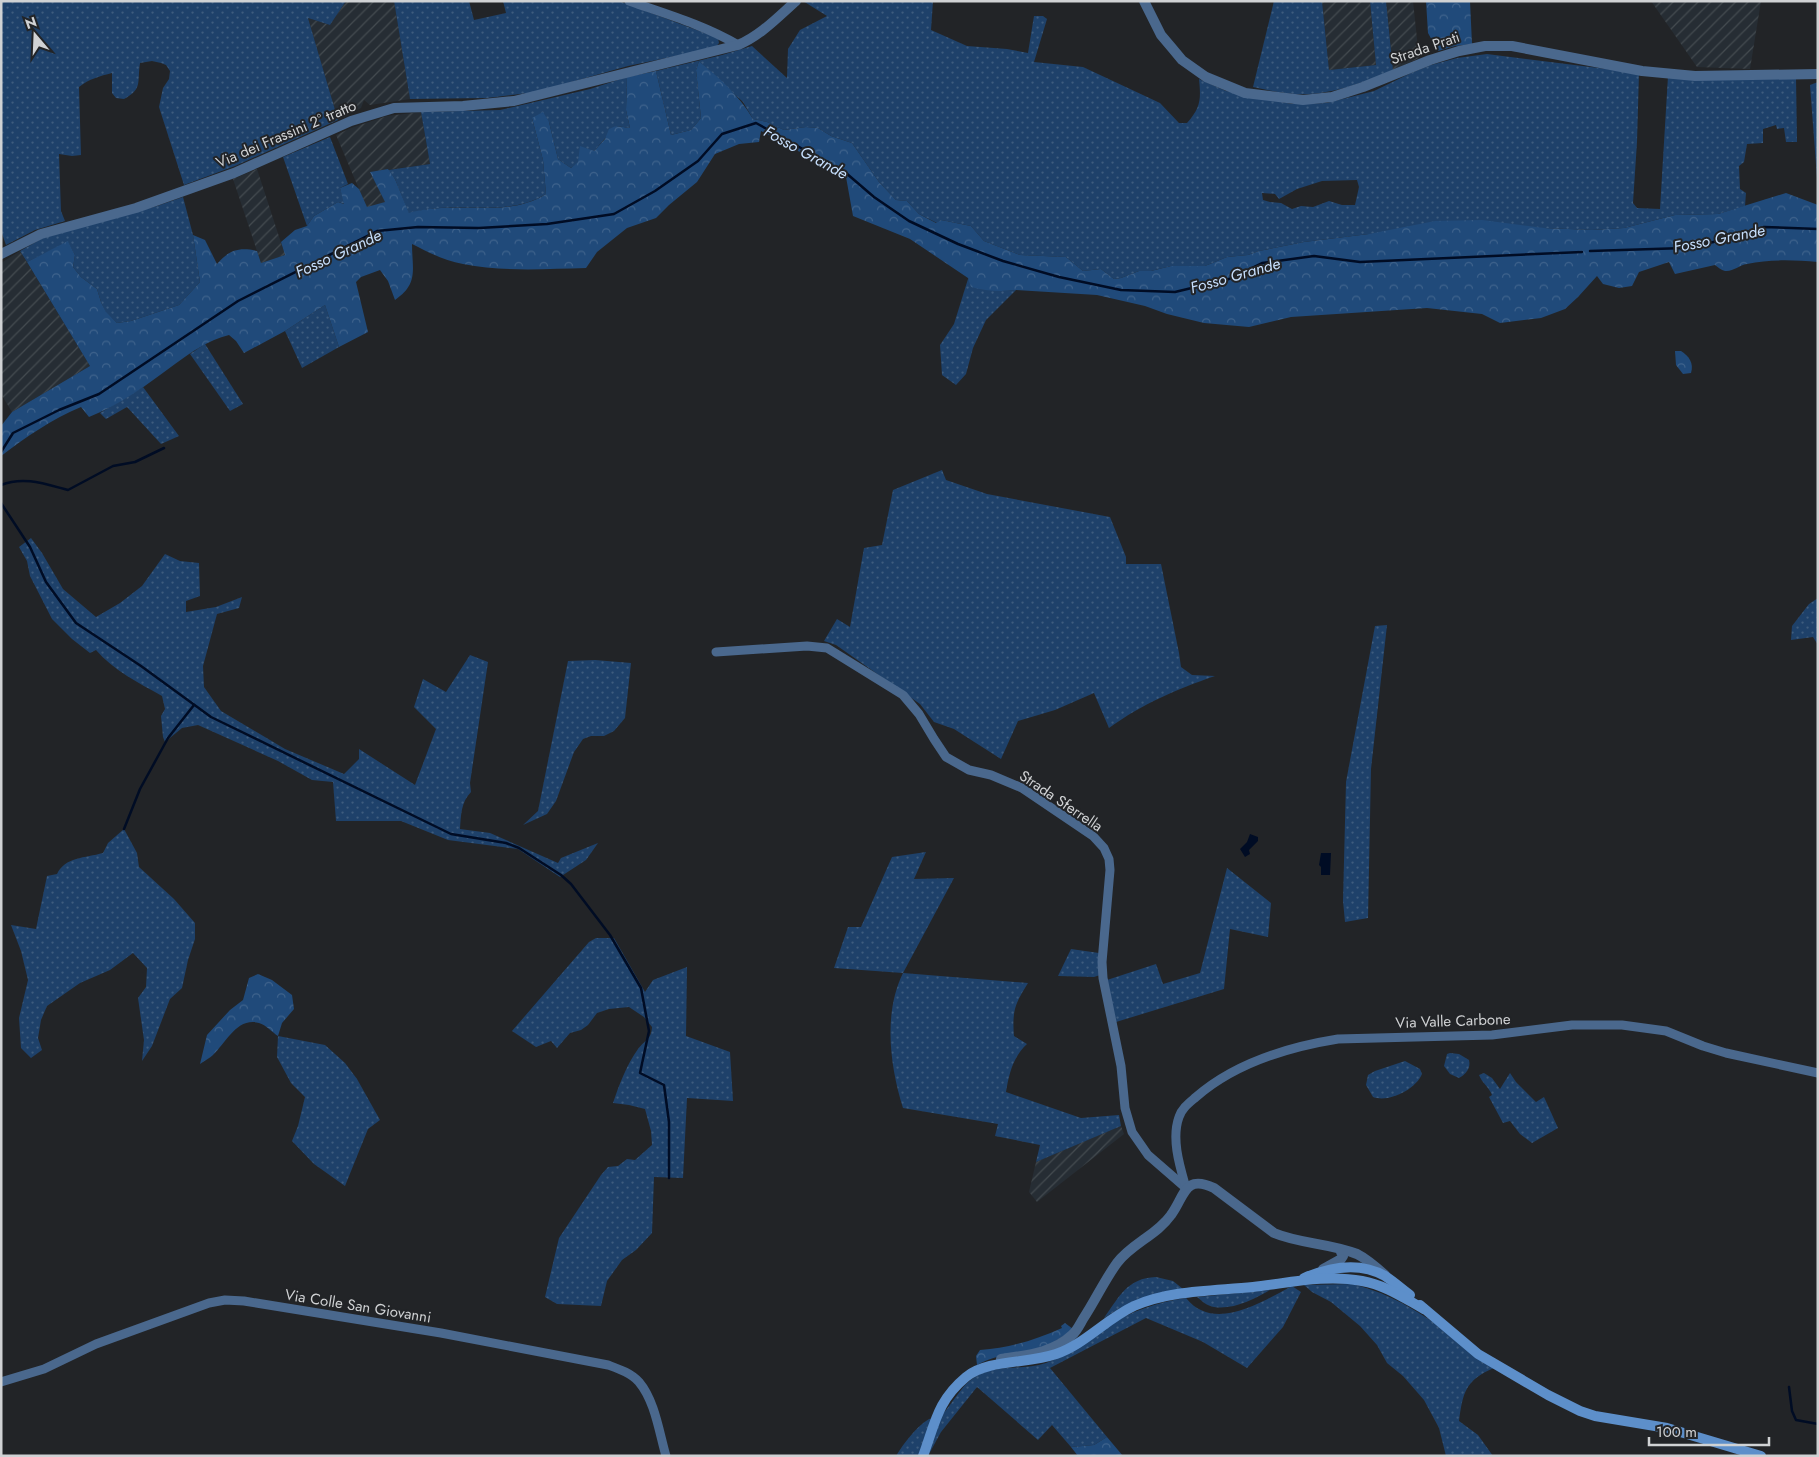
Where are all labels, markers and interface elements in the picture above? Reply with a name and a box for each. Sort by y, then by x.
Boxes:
north arrow [10,10,60,60]
text: N [22,11,39,34]
street label: Strada Prati [1387,26,1463,70]
street label: Via dei Frassini 2° tratto [212,94,360,174]
water label: Fosso Grande [760,120,852,185]
water label: Fosso Grande [1671,218,1767,259]
water label: Fosso Grande [291,223,385,283]
water label: Fosso Grande [1187,252,1283,299]
street label: Strada Sferrella [1015,765,1107,837]
street label: Via Valle Carbone [1395,1008,1511,1034]
street label: Via Colle San Giovanni [283,1284,433,1328]
scale bar [1649,1414,1769,1446]
text: 100 m [1656,1421,1697,1443]

